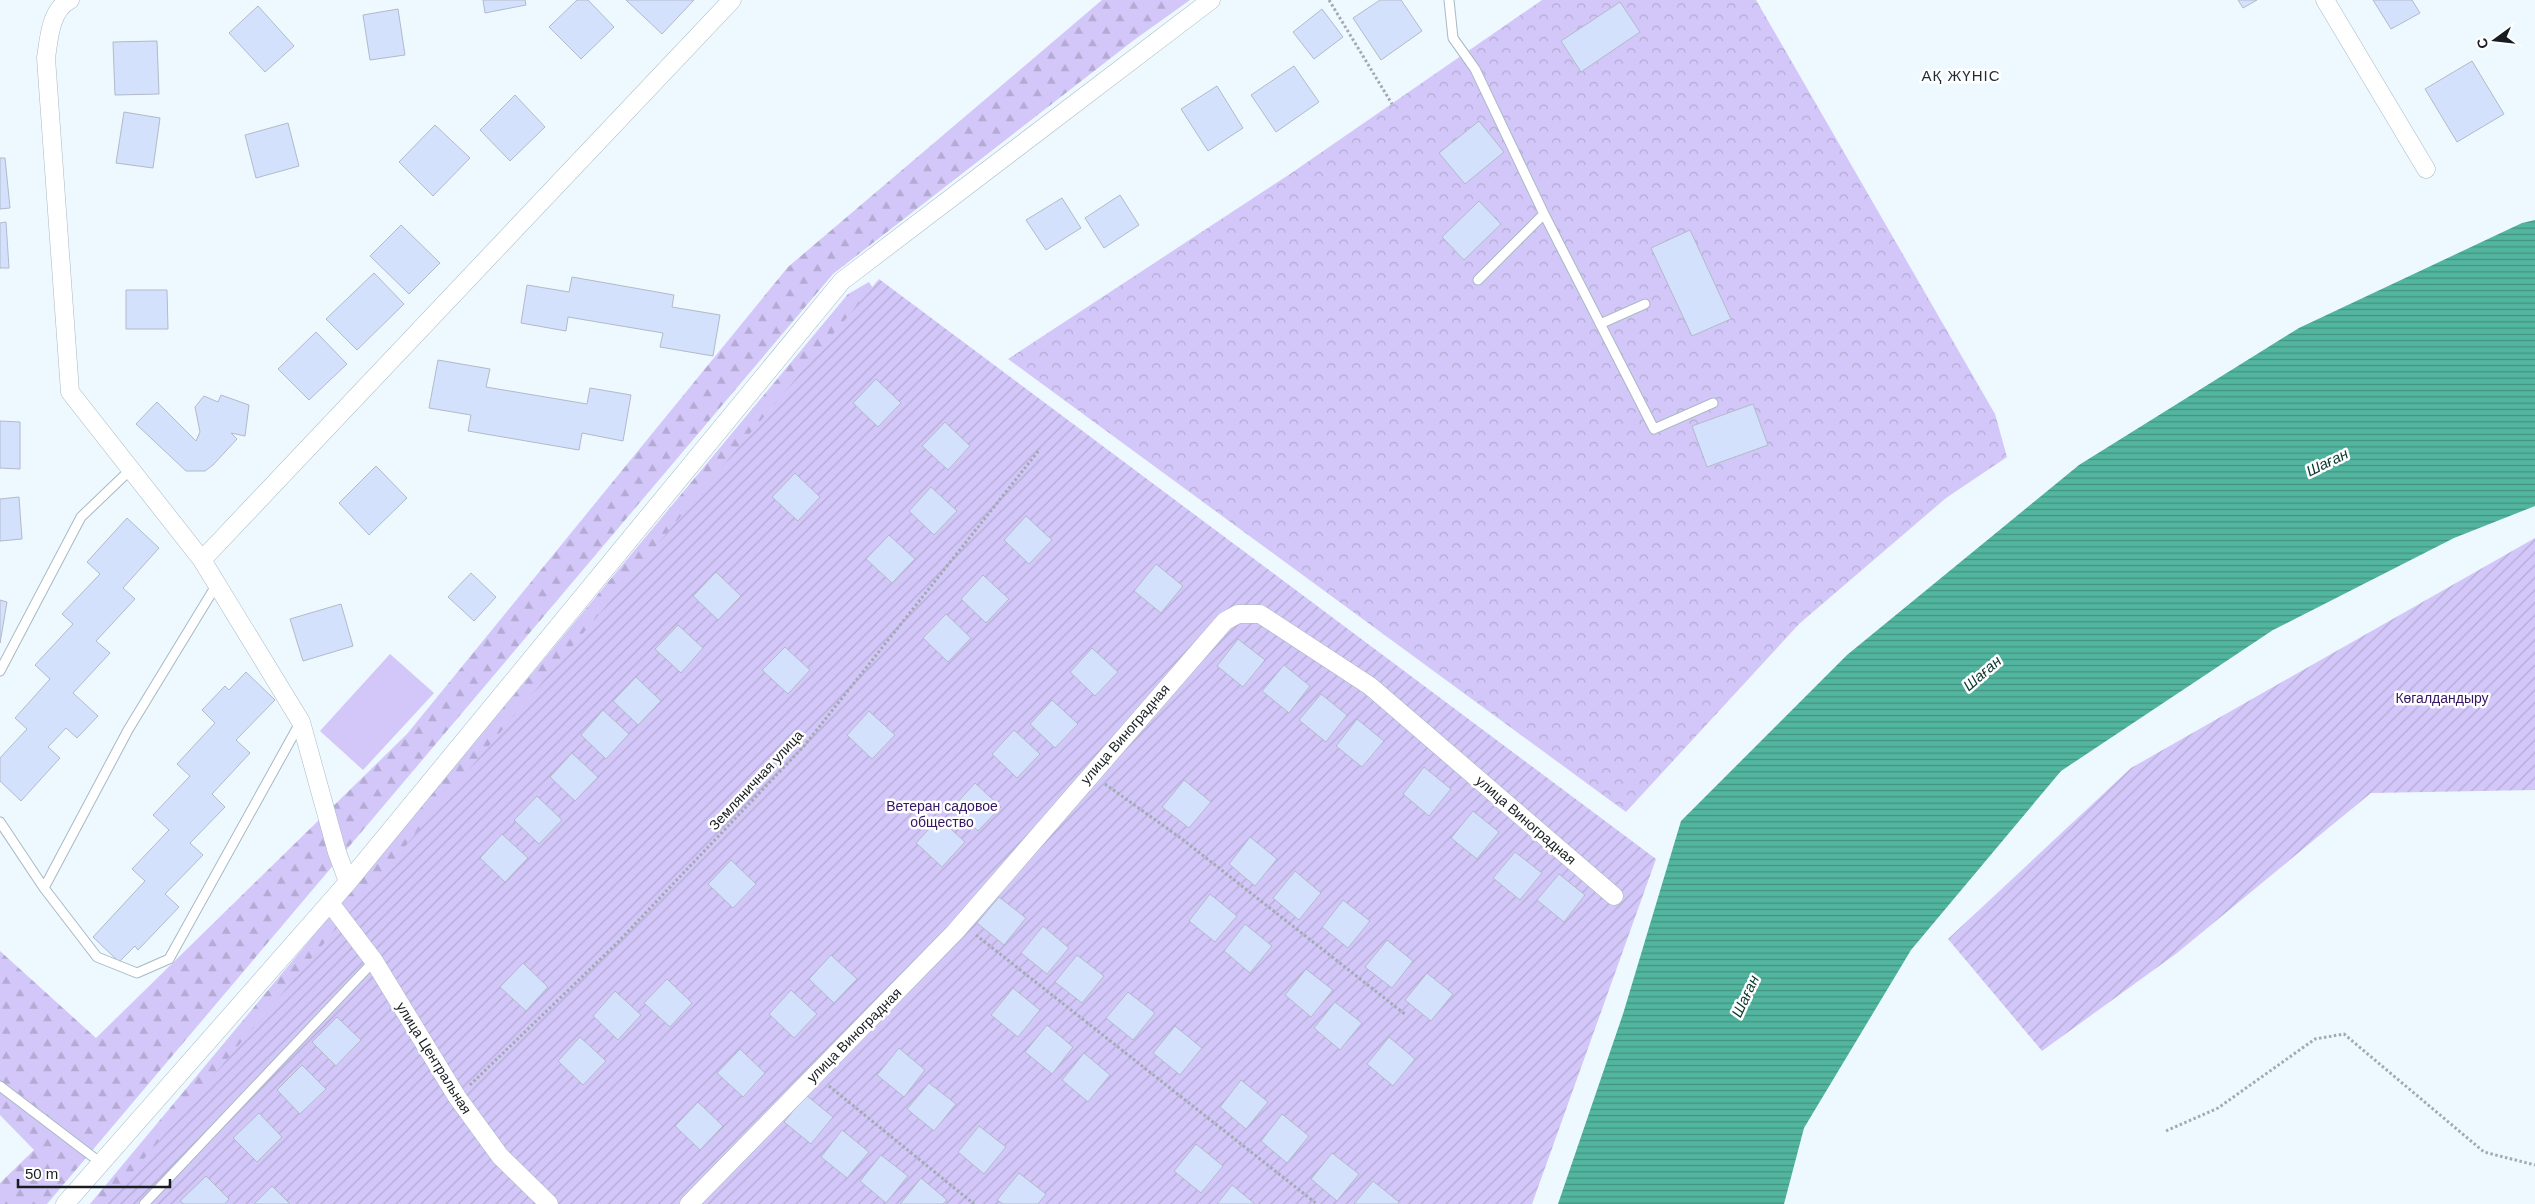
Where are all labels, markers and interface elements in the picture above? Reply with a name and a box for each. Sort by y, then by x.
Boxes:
north arrow [2470,15,2520,65]
text: С [2473,36,2491,50]
district label: АҚ ЖҮНІС [1922,67,2000,84]
water label: Шаған [2303,445,2351,479]
water label: Шаған [1960,652,2004,694]
street label: улица Виноградная [1077,681,1173,787]
park label: Көгалдандыру [2395,690,2489,706]
street label: Земляничная улица [706,727,806,833]
street label: улица Виноградная [1473,772,1579,868]
park label: Ветеран садовое общество [886,798,998,830]
water label: Шаған [1728,972,1762,1020]
street label: улица Виноградная [803,984,905,1086]
street label: улица Центральная [393,999,475,1117]
scale bar [18,1156,170,1188]
text: 50 m [25,1165,58,1182]

